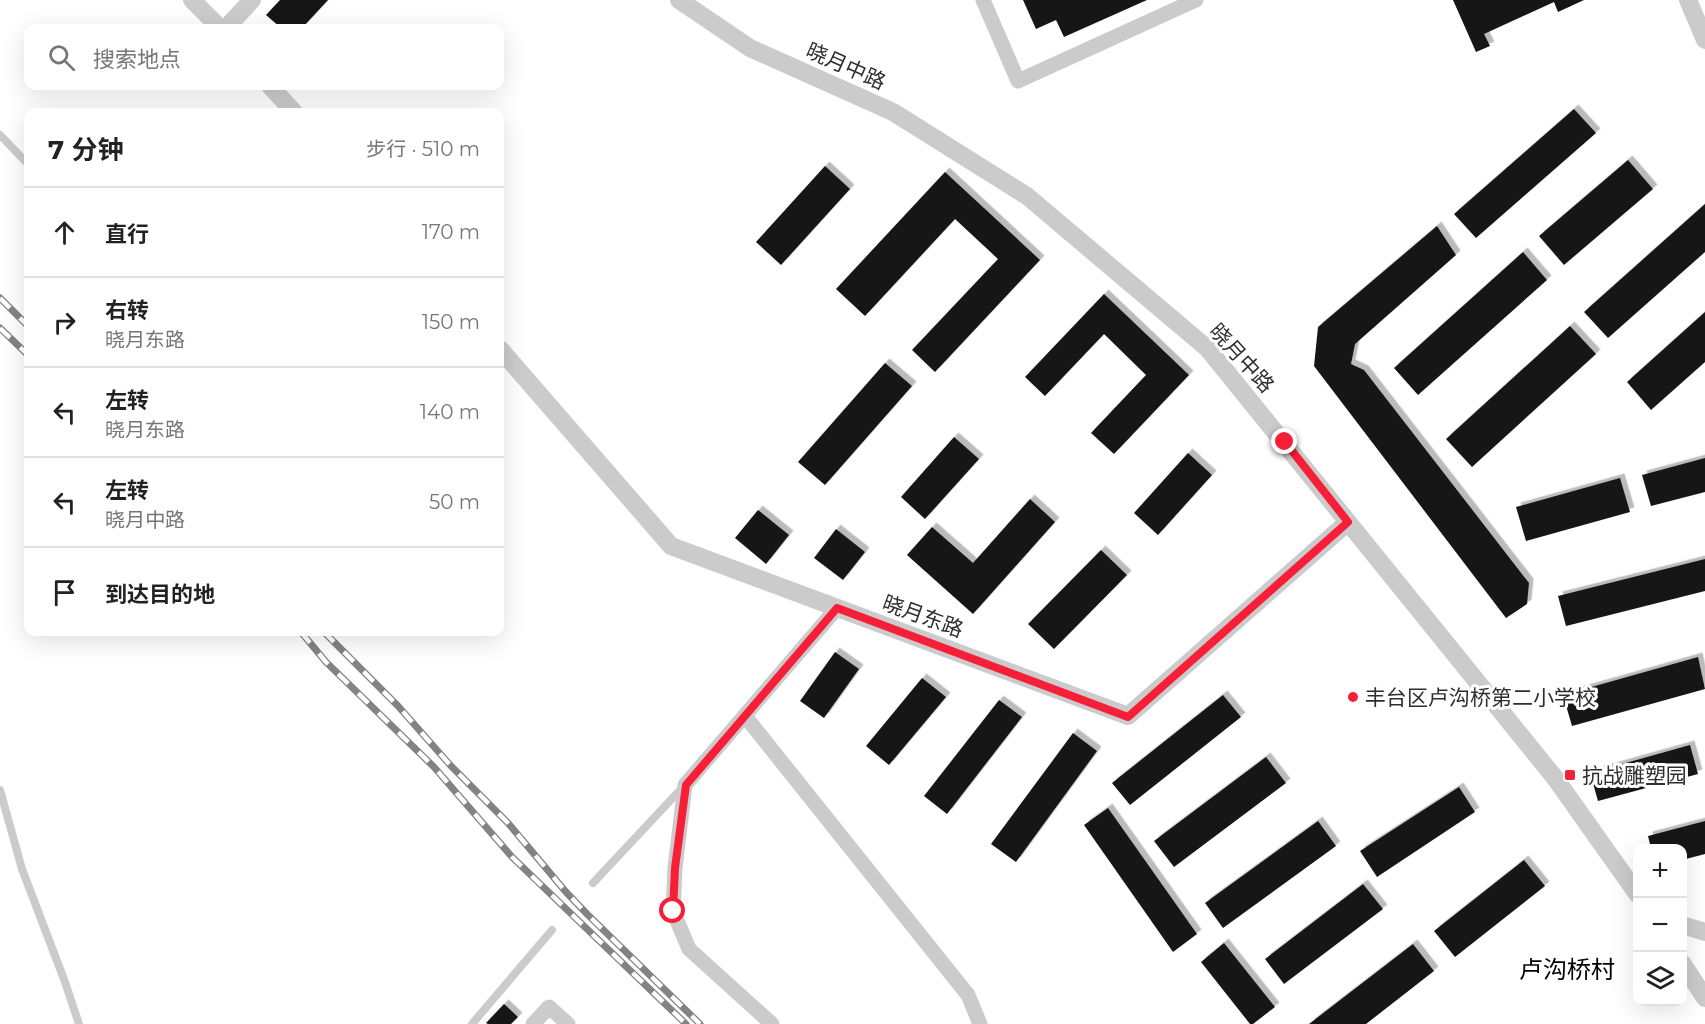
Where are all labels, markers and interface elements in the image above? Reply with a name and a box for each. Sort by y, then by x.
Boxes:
search box [24,24,504,90]
street label: 晓月中路 [803,37,889,95]
icon: search [45,41,78,74]
text: 搜索地点 [93,46,181,73]
text: 7 分钟 [48,134,123,166]
text: 步行 · 510 m [366,137,480,161]
icon: ahead [48,216,81,249]
text: 170 m [422,220,480,244]
text: 直行 [105,221,149,248]
text: 右转 [105,297,149,324]
icon: right [48,306,81,339]
text: 150 m [422,310,480,334]
street label: 晓月中路 [1205,318,1279,398]
text: 晓月东路 [105,328,185,352]
text: 左转 [105,387,149,414]
icon: left [48,396,81,429]
text: 140 m [420,400,480,424]
text: 晓月东路 [105,418,185,442]
route end [1271,428,1297,454]
text: 左转 [105,477,149,504]
icon: left [48,486,81,519]
text: 50 m [429,490,480,514]
text: 晓月中路 [105,508,185,532]
icon: arrive [48,576,81,609]
text: 到达目的地 [105,581,215,608]
street label: 晓月东路 [879,590,967,642]
place label: 丰台区卢沟桥第二小学校 [1365,685,1596,710]
marker: 丰台区卢沟桥第二小学校 [1346,690,1360,704]
place label: 抗战雕塑园 [1582,763,1687,788]
marker: 抗战雕塑园 [1563,768,1577,782]
map controls [1633,844,1687,1006]
button: + [1633,844,1687,898]
route start [659,897,685,923]
button: − [1633,898,1687,952]
button: layers [1633,952,1687,1006]
district label: 卢沟桥村 [1519,955,1615,984]

